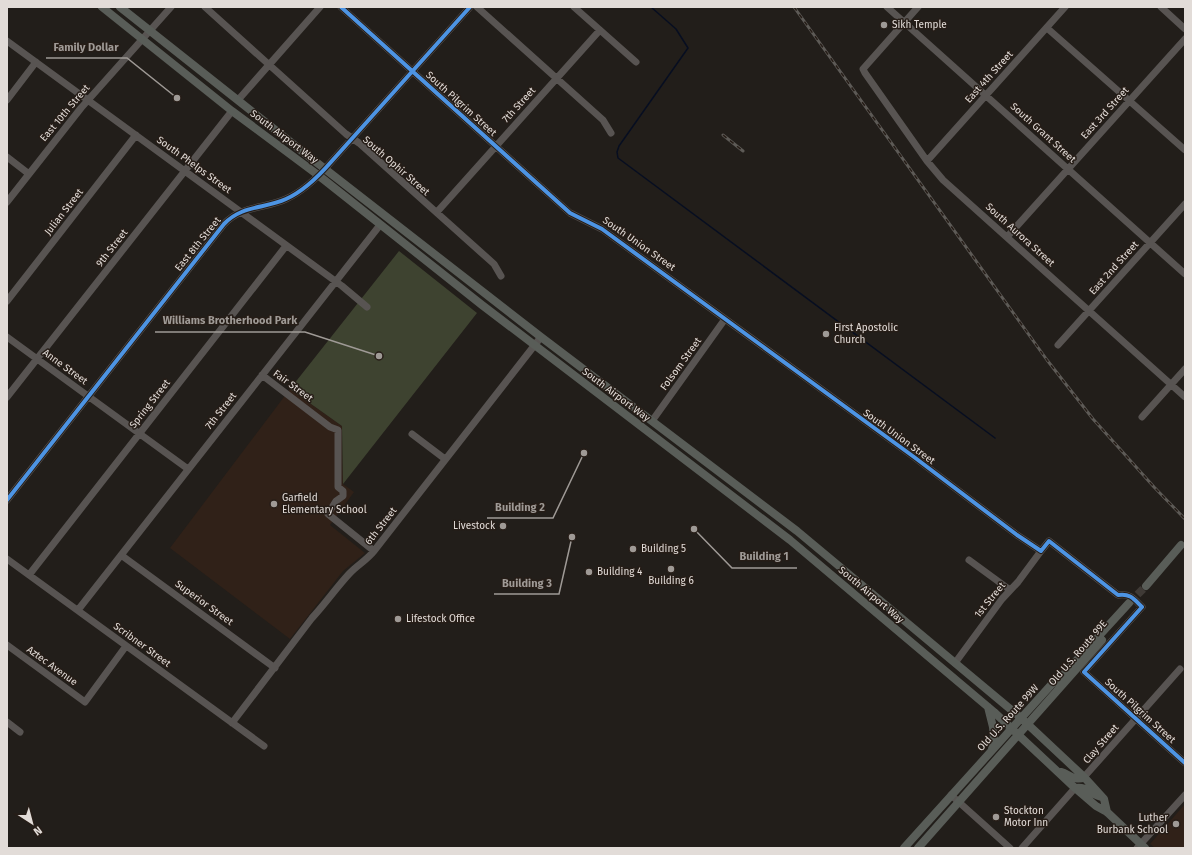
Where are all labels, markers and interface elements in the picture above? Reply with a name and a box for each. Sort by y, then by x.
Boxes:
place label: Sikh Temple [892,19,947,31]
marker: Sikh Temple [879,20,889,30]
callout: Family Dollar [46,35,127,58]
text: Family Dollar [53,41,119,54]
street label: East 4th Street [962,48,1016,106]
street label: South Pilgrim Street [423,69,499,139]
street label: East 10th Street [38,82,93,144]
street label: 7th Street [500,84,538,125]
street label: East 3rd Street [1079,84,1132,141]
street label: South Grant Street [1008,101,1078,166]
street label: South Airport Way [248,108,320,166]
street label: South Phelps Street [154,134,234,196]
street label: South Ophir Street [360,134,432,198]
street label: Julian Street [42,186,86,238]
street label: South Aurora Street [983,201,1057,269]
street label: East 8th Street [172,214,224,274]
street label: South Union Street [600,214,678,274]
street label: 9th Street [94,226,131,269]
street label: East 2nd Street [1087,238,1141,297]
callout: Williams Brotherhood Park [155,309,305,332]
text: Williams Brotherhood Park [163,314,298,327]
place label: First Apostolic Church [834,322,898,346]
marker: First Apostolic Church [821,329,831,339]
street label: Folsom Street [658,335,704,393]
street label: Anne Street [40,347,90,388]
street label: South Airport Way [580,366,652,424]
street label: Fair Street [271,368,316,405]
street label: Spring Street [127,377,173,431]
street label: 7th Street [203,390,239,432]
street label: South Union Street [861,407,938,467]
place label: Garfield Elementary School [282,492,367,516]
callout: Building 2 [487,495,553,518]
marker: Garfield Elementary School [269,499,279,509]
text: Building 2 [495,501,545,514]
street label: 6th Street [363,504,400,547]
place label: Livestock [453,520,496,532]
marker: Livestock [498,521,508,531]
place label: Building 5 [641,543,686,555]
marker: Building 5 [628,544,638,554]
callout: Building 1 [732,545,797,568]
text: Building 1 [739,550,789,563]
marker: Building 6 [666,564,676,574]
street label: South Airport Way [836,564,906,626]
place label: Building 4 [597,566,643,578]
marker: Building 4 [584,567,594,577]
callout: Building 3 [494,571,559,594]
place label: Building 6 [648,575,694,587]
text: Building 3 [502,577,552,590]
street label: Superior Street [173,578,236,628]
street label: 1st Street [972,579,1008,620]
place label: Lifestock Office [406,613,475,625]
marker: Lifestock Office [393,614,403,624]
street label: Old U.S. Route 99E [1046,618,1110,688]
street label: Scribner Street [111,620,173,670]
street label: Aztec Avenue [24,644,80,688]
street label: South Pilgrim Street [1102,676,1178,746]
street label: Old U.S. Route 99W [975,682,1042,754]
street label: Clay Street [1081,722,1122,766]
north arrow [12,803,52,843]
place label: Stockton Motor Inn [1004,805,1048,829]
marker: Stockton Motor Inn [991,812,1001,822]
place label: Luther Burbank School [1097,812,1168,836]
marker: Luther Burbank School [1171,819,1181,829]
text: N [31,823,44,838]

